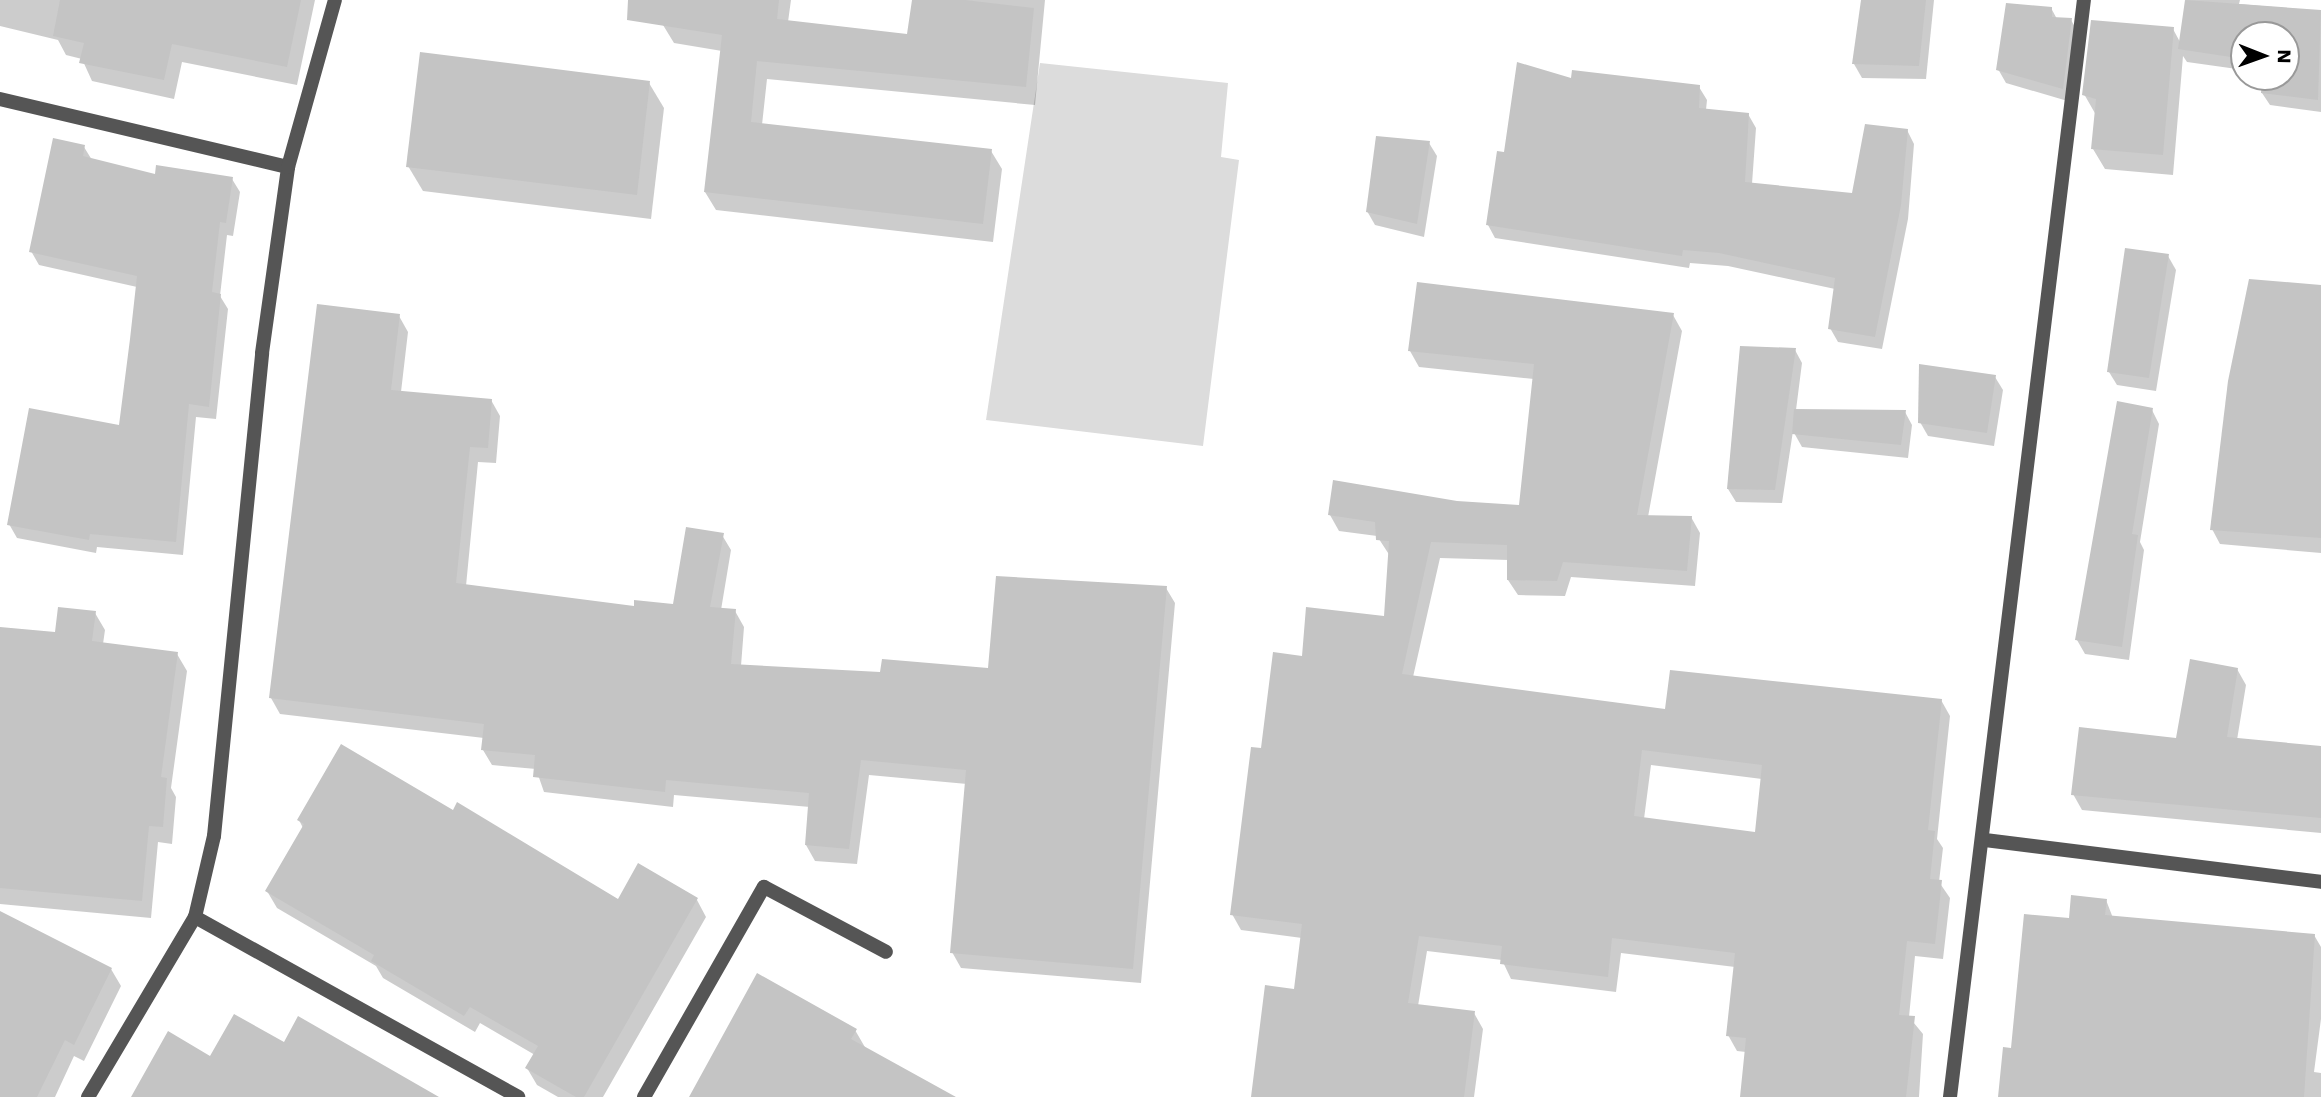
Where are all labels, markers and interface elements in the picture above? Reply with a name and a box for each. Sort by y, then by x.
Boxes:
north arrow [2230,21,2300,91]
text: N [2273,49,2296,64]

